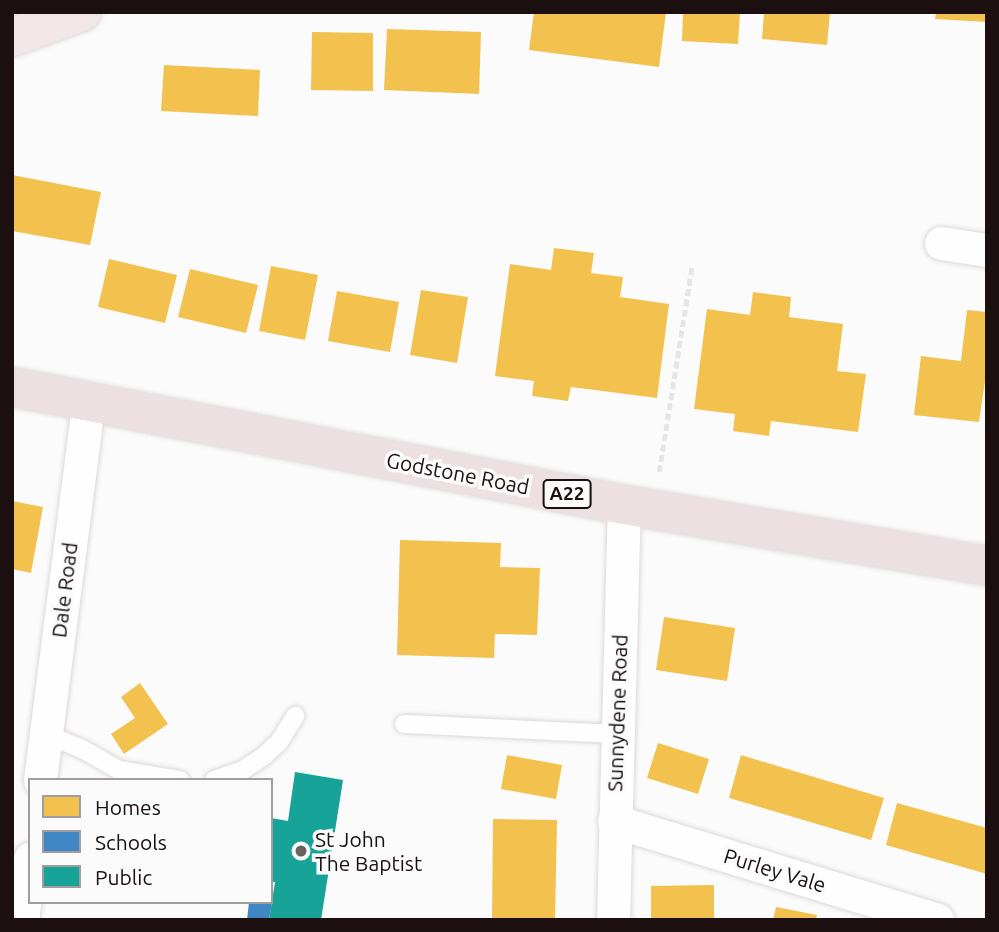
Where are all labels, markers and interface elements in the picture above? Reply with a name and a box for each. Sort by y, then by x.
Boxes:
street label: Godstone Road [384,447,532,499]
road number: A22 [542,478,592,509]
street label: Dale Road [46,541,82,639]
street label: Sunnydene Road [602,634,632,792]
legend [28,778,273,904]
text: Homes [95,795,161,819]
place label: St John The Baptist [315,826,422,876]
text: Schools [95,830,167,854]
marker: St John The Baptist [293,843,309,859]
street label: Purley Vale [721,843,829,897]
text: Public [95,865,152,889]

